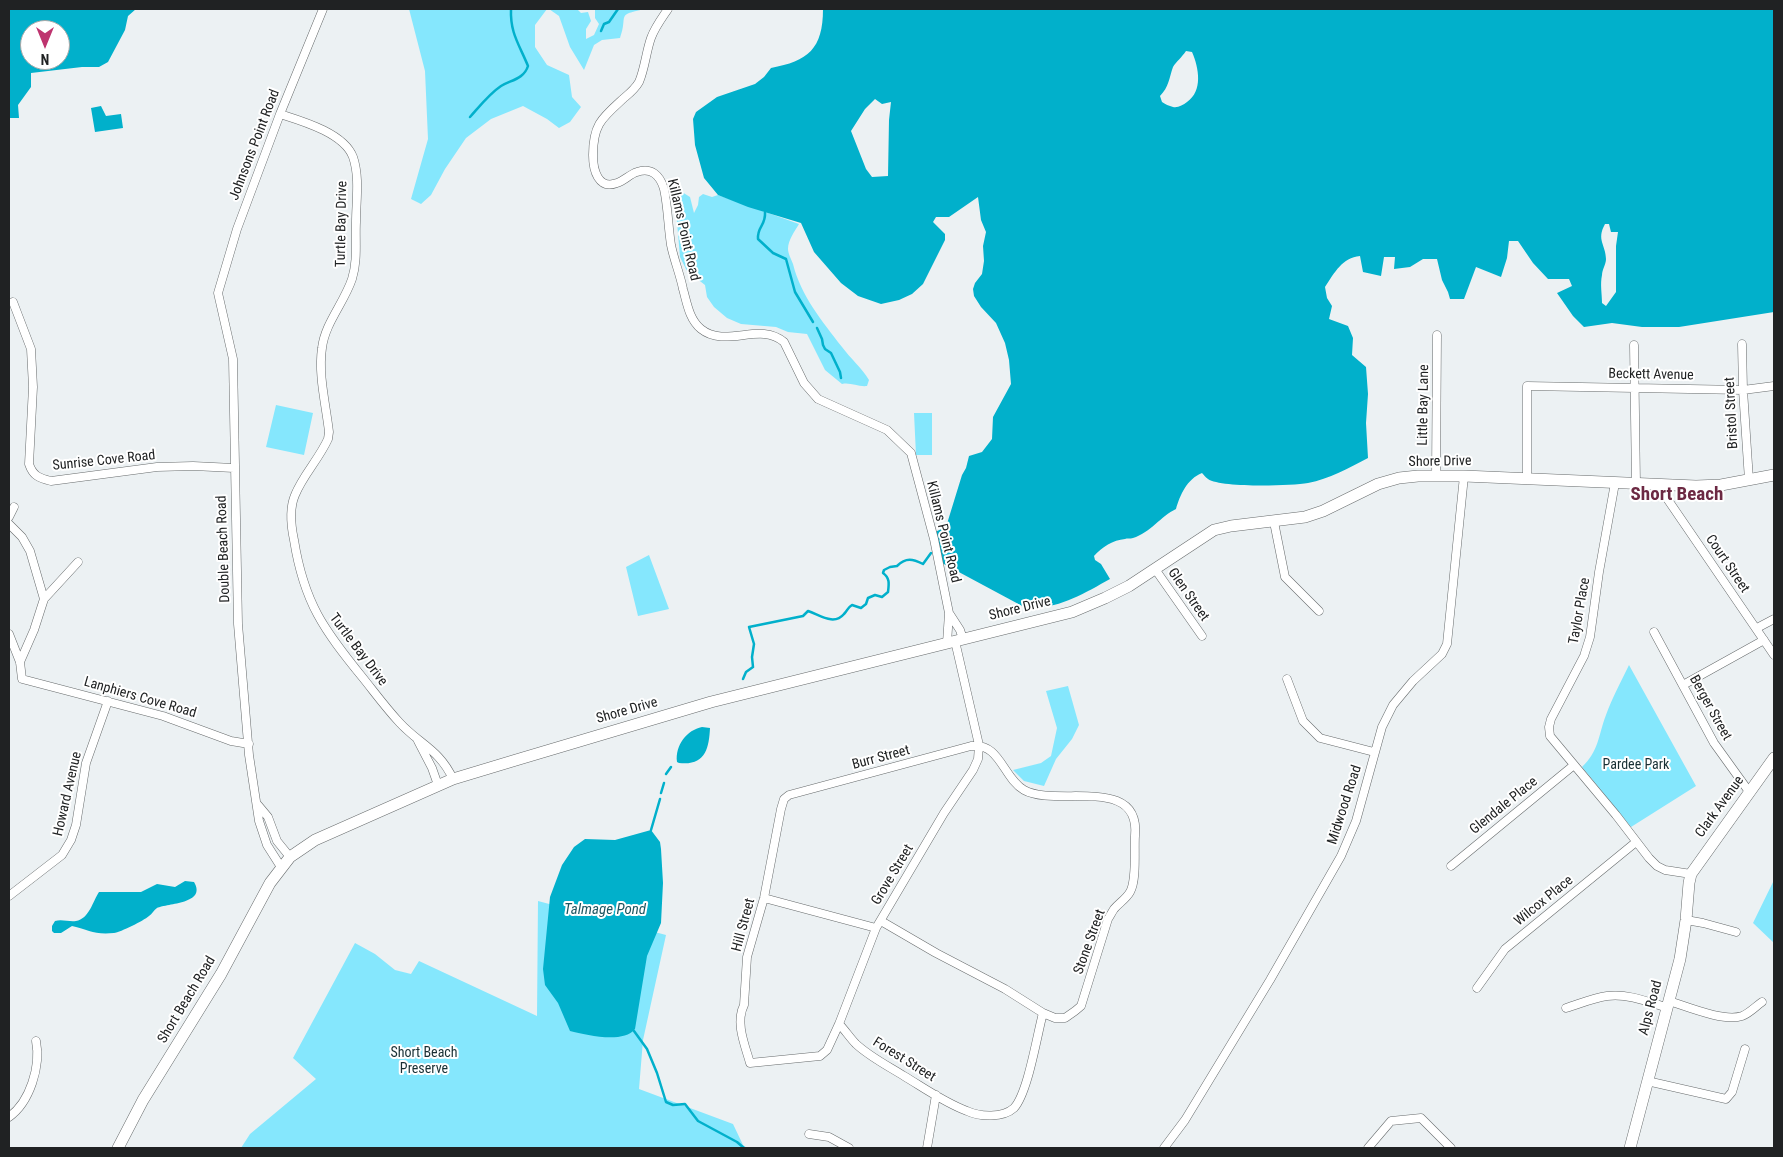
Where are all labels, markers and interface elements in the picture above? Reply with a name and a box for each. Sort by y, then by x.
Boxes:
north arrow [20,20,70,70]
text: N [41,51,49,67]
street label: Johnsons Point Road [226,87,284,203]
street label: Killams Point Road [663,177,703,283]
street label: Turtle Bay Drive [333,181,351,267]
street label: Little Bay Lane [1415,364,1433,446]
street label: Beckett Avenue [1608,366,1694,384]
street label: Bristol Street [1722,377,1742,449]
street label: Sunrise Cove Road [52,447,156,475]
street label: Shore Drive [1408,453,1472,471]
street label: Killams Point Road [922,479,964,585]
district label: Short Beach [1631,484,1723,506]
street label: Double Beach Road [214,495,234,603]
street label: Court Street [1701,532,1753,596]
street label: Glen Street [1164,565,1212,625]
street label: Taylor Place [1566,576,1594,646]
street label: Shore Drive [987,593,1053,625]
street label: Turtle Bay Drive [325,610,391,690]
street label: Berger Street [1685,672,1735,744]
street label: Lanphiers Cove Road [82,674,198,722]
street label: Shore Drive [594,694,660,728]
street label: Burr Street [850,742,912,774]
street label: Howard Avenue [50,750,86,838]
park label: Pardee Park [1603,757,1669,773]
street label: Midwood Road [1324,763,1366,847]
street label: Clark Avenue [1692,773,1748,841]
street label: Glendale Place [1467,774,1541,838]
street label: Grove Street [868,842,918,908]
street label: Wilcox Place [1511,872,1577,930]
street label: Hill Street [729,897,759,953]
water label: Talmage Pond [564,901,646,919]
street label: Stone Street [1071,907,1109,977]
street label: Short Beach Road [154,953,220,1047]
street label: Alps Road [1636,979,1666,1037]
street label: Forest Street [870,1034,938,1086]
park label: Short Beach Preserve [390,1045,458,1078]

